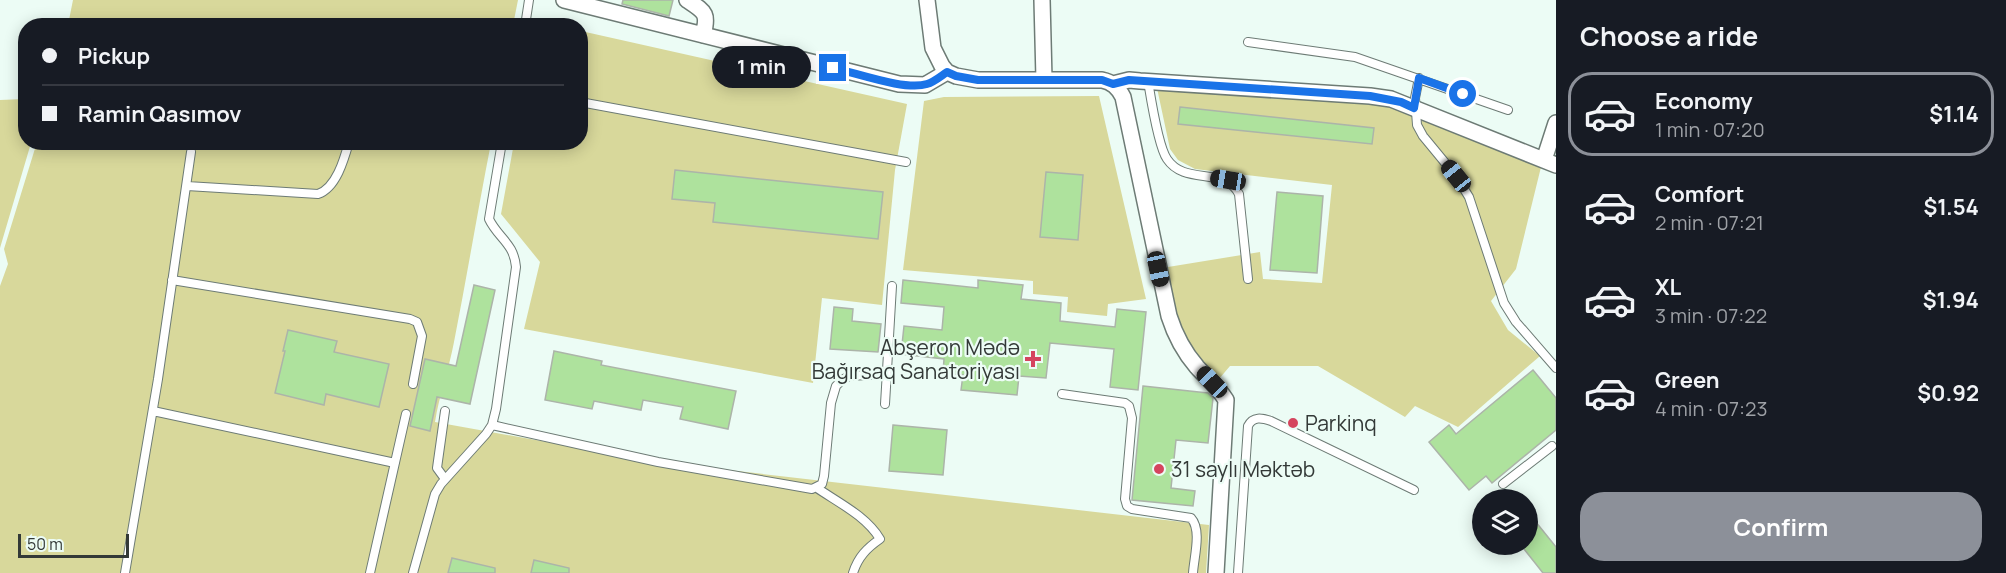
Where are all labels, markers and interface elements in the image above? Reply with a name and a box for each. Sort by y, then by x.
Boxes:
text: Choose a ride [1580,17,1758,54]
text: Pickup [78,41,150,71]
callout: 1 min [713,47,812,89]
text: 1 min [737,53,786,80]
route end [819,54,846,81]
route start [1449,80,1476,107]
text: Economy [1655,86,1753,116]
icon: car [1583,87,1637,141]
text: Ramin Qasımov [78,99,241,129]
text: $1.14 [1929,99,1979,129]
text: 1 min · 07:20 [1655,116,1765,143]
car [1438,156,1474,196]
car [1209,168,1247,192]
text: Comfort [1655,179,1744,209]
icon: car [1583,180,1637,234]
text: $1.54 [1923,192,1979,222]
text: 2 min · 07:21 [1655,209,1764,236]
car [1145,250,1171,288]
text: XL [1655,272,1681,302]
icon: car [1583,273,1637,327]
text: $1.94 [1923,285,1979,315]
text: 3 min · 07:22 [1655,302,1767,329]
place label: Abşeron Mədə Bağırsaq Sanatoriyası [812,333,1020,385]
marker: Abşeron Mədə Bağırsaq Sanatoriyası [1024,350,1042,368]
car [1193,363,1231,401]
text: Green [1655,365,1720,395]
icon: car [1583,366,1637,420]
text: $0.92 [1917,378,1979,408]
text: 4 min · 07:23 [1655,395,1768,422]
place label: Parkinq [1305,409,1377,437]
marker: Parkinq [1286,416,1300,430]
place label: 31 saylı Məktəb [1171,455,1315,483]
marker: 31 saylı Məktəb [1152,462,1166,476]
map controls [1472,489,1538,555]
button: layers [1472,489,1538,555]
button: Confirm [1580,492,1982,561]
scale bar [18,531,129,558]
text: 50 m [27,533,63,555]

